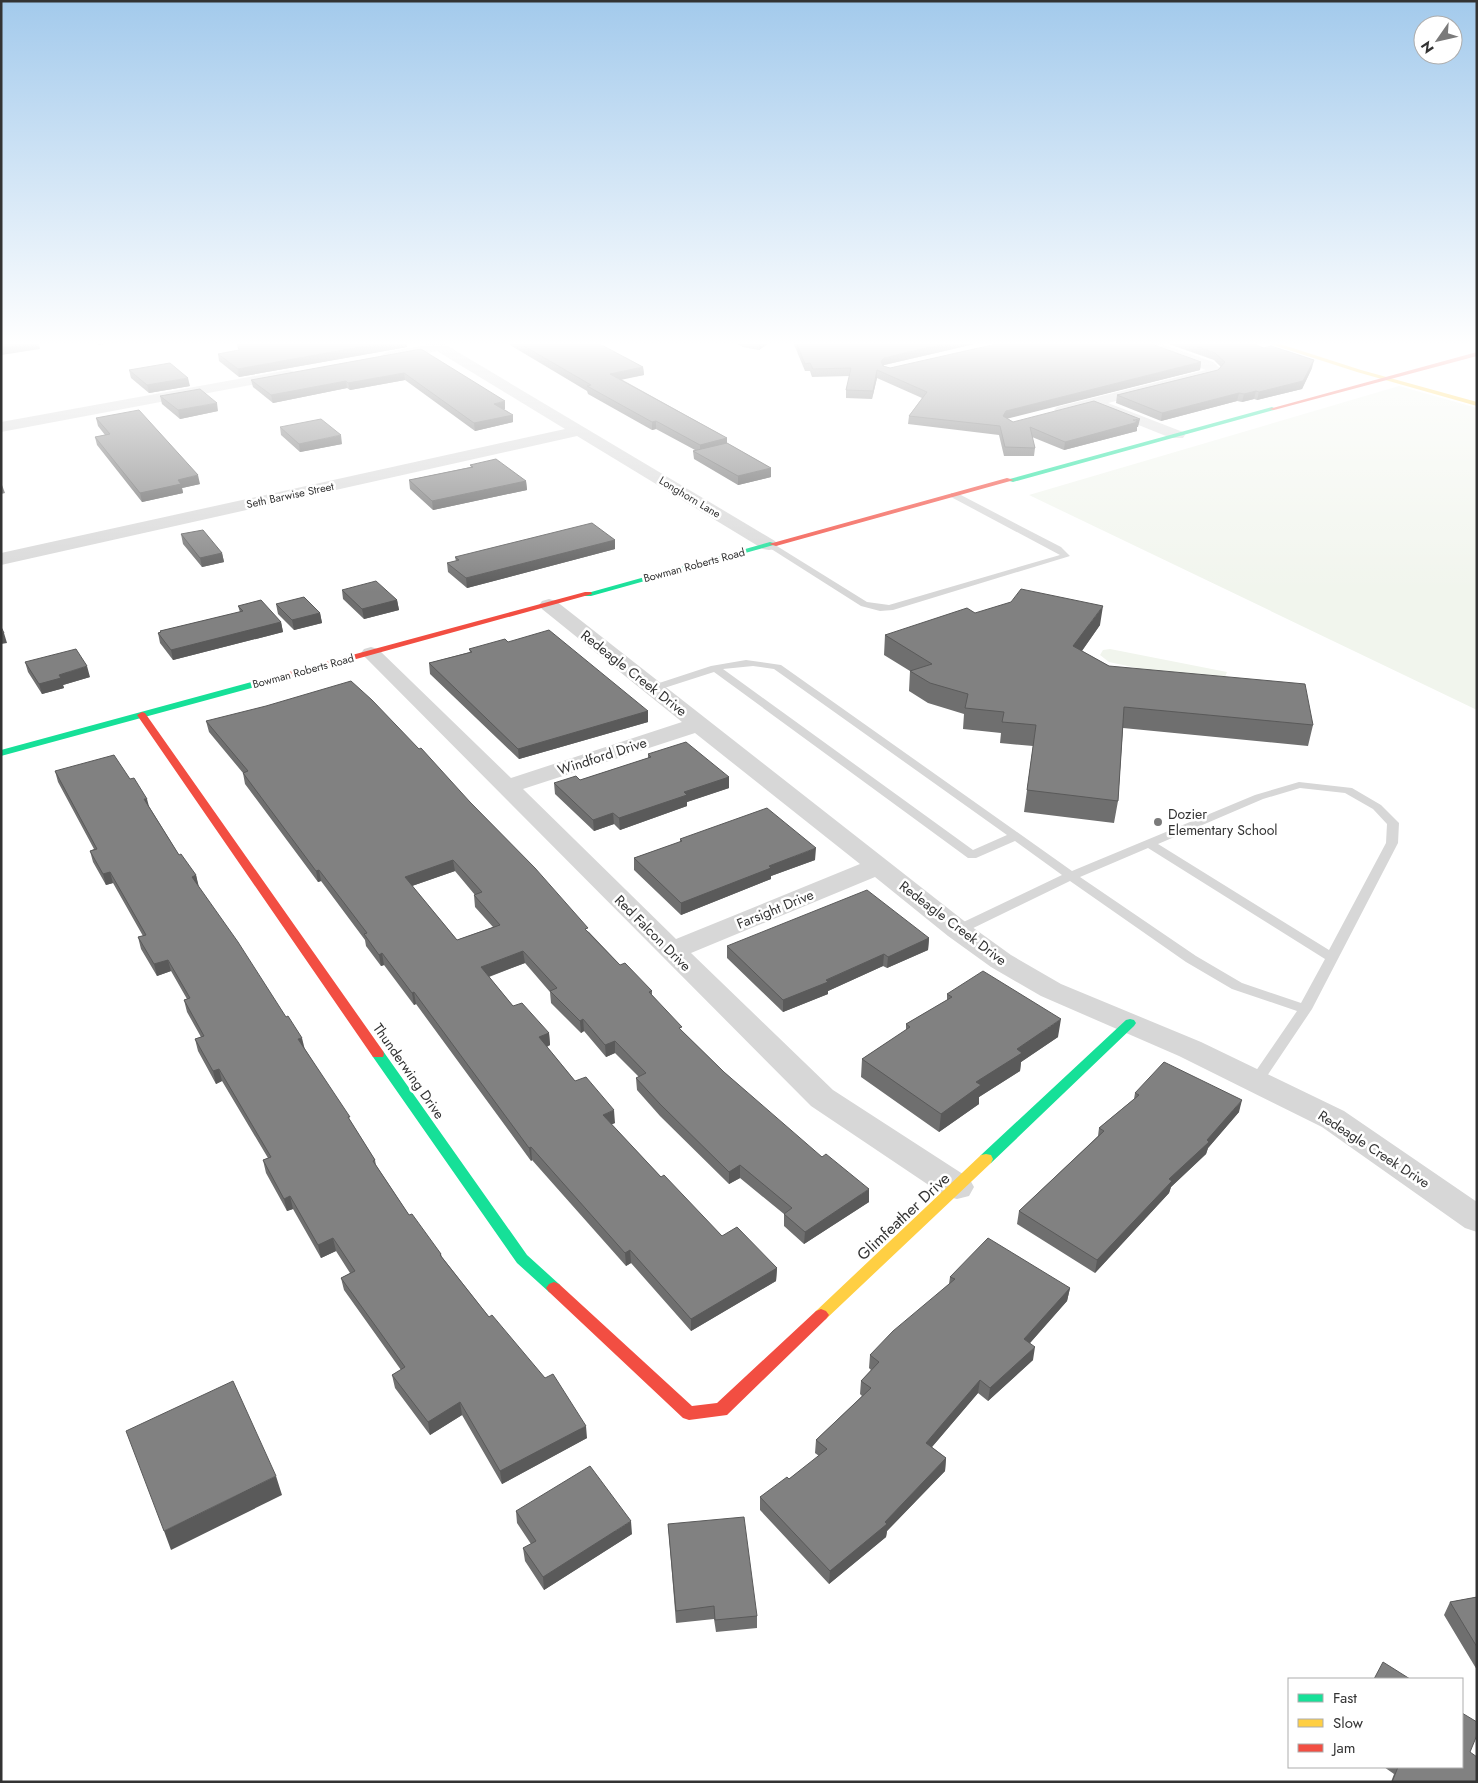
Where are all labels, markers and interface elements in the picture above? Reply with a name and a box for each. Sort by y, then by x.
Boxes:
north arrow [1413,15,1463,65]
text: N [1416,37,1439,57]
street label: Longhorn Lane [656,472,724,522]
street label: Seth Barwise Street [245,478,335,512]
street label: Bowman Roberts Road [642,544,746,586]
street label: Redeagle Creek Drive [577,625,691,721]
street label: Bowman Roberts Road [251,650,355,692]
street label: Windford Drive [555,732,649,780]
place label: Dozier Elementary School [1168,804,1278,840]
marker: Dozier Elementary School [1152,816,1164,828]
street label: Redeagle Creek Drive [895,876,1011,970]
street label: Farsight Drive [734,884,816,934]
street label: Red Falcon Drive [610,890,696,976]
street label: Thunderwing Drive [368,1019,450,1123]
street label: Redeagle Creek Drive [1314,1105,1434,1193]
street label: Glimfeather Drive [852,1167,955,1266]
legend [1288,1678,1463,1768]
text: Fast [1333,1687,1357,1709]
text: Slow [1333,1712,1364,1734]
text: Jam [1331,1737,1356,1759]

